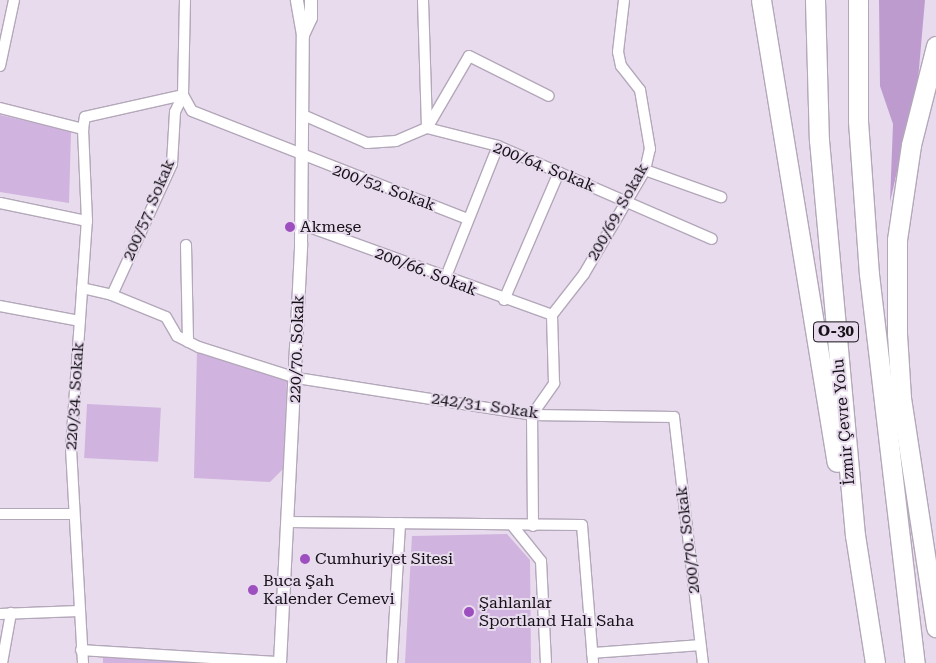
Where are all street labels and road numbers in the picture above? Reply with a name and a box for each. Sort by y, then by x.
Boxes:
street label: 200/64. Sokak [490,138,598,196]
street label: 200/57. Sokak [119,156,179,264]
street label: 200/52. Sokak [330,160,438,216]
street label: 200/69. Sokak [583,160,653,264]
street label: 200/66. Sokak [372,244,480,300]
street label: 220/70. Sokak [286,295,308,403]
road number: O-30 [812,320,860,344]
street label: 220/34. Sokak [62,341,88,451]
street label: İzmir Çevre Yolu [829,358,859,486]
street label: 242/31. Sokak [430,389,540,423]
street label: 200/70. Sokak [672,485,704,595]

